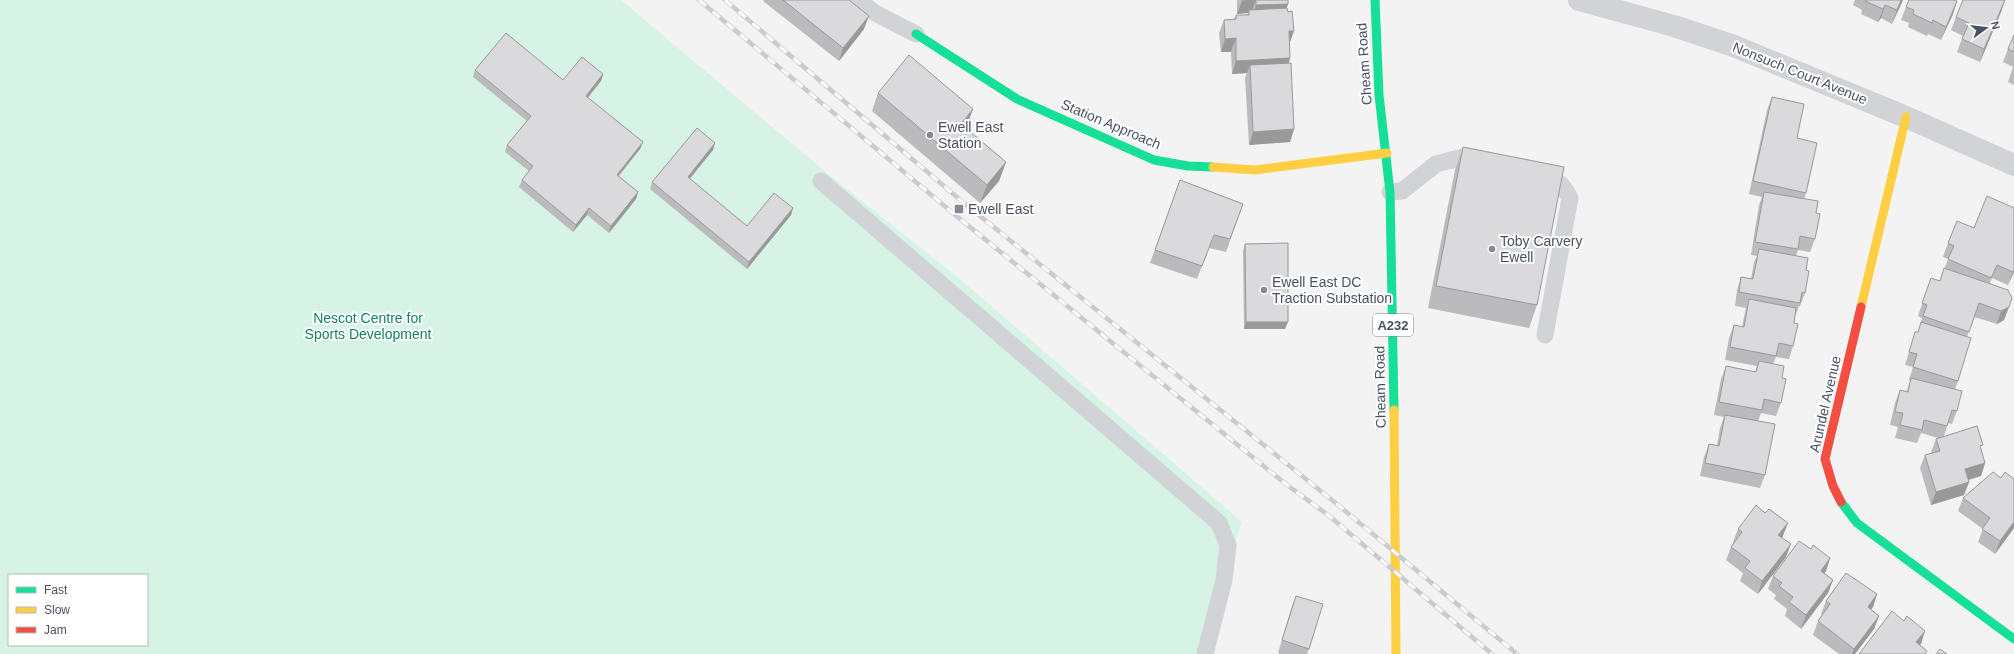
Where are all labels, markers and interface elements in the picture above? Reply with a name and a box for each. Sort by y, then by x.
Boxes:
north arrow [1966,8,2006,48]
text: N [1989,20,2002,31]
street label: Cheam Road [1353,22,1375,106]
street label: Nonsuch Court Avenue [1730,39,1870,107]
street label: Station Approach [1059,96,1163,152]
place label: Ewell East Station [938,119,1003,151]
marker: Ewell East Station [925,130,935,140]
place label: Ewell East [968,201,1033,217]
marker: Ewell East [953,203,965,215]
place label: Toby Carvery Ewell [1500,233,1582,265]
marker: Toby Carvery Ewell [1487,244,1497,254]
place label: Ewell East DC Traction Substation [1272,274,1392,306]
marker: Ewell East DC Traction Substation [1259,285,1269,295]
park label: Nescot Centre for Sports Development [305,310,432,342]
road number: A232 [1373,314,1413,336]
street label: Cheam Road [1371,346,1389,428]
street label: Arundel Avenue [1806,354,1844,454]
legend [8,574,148,646]
text: Fast [44,583,68,597]
text: Slow [44,603,70,617]
text: Jam [44,623,67,637]

